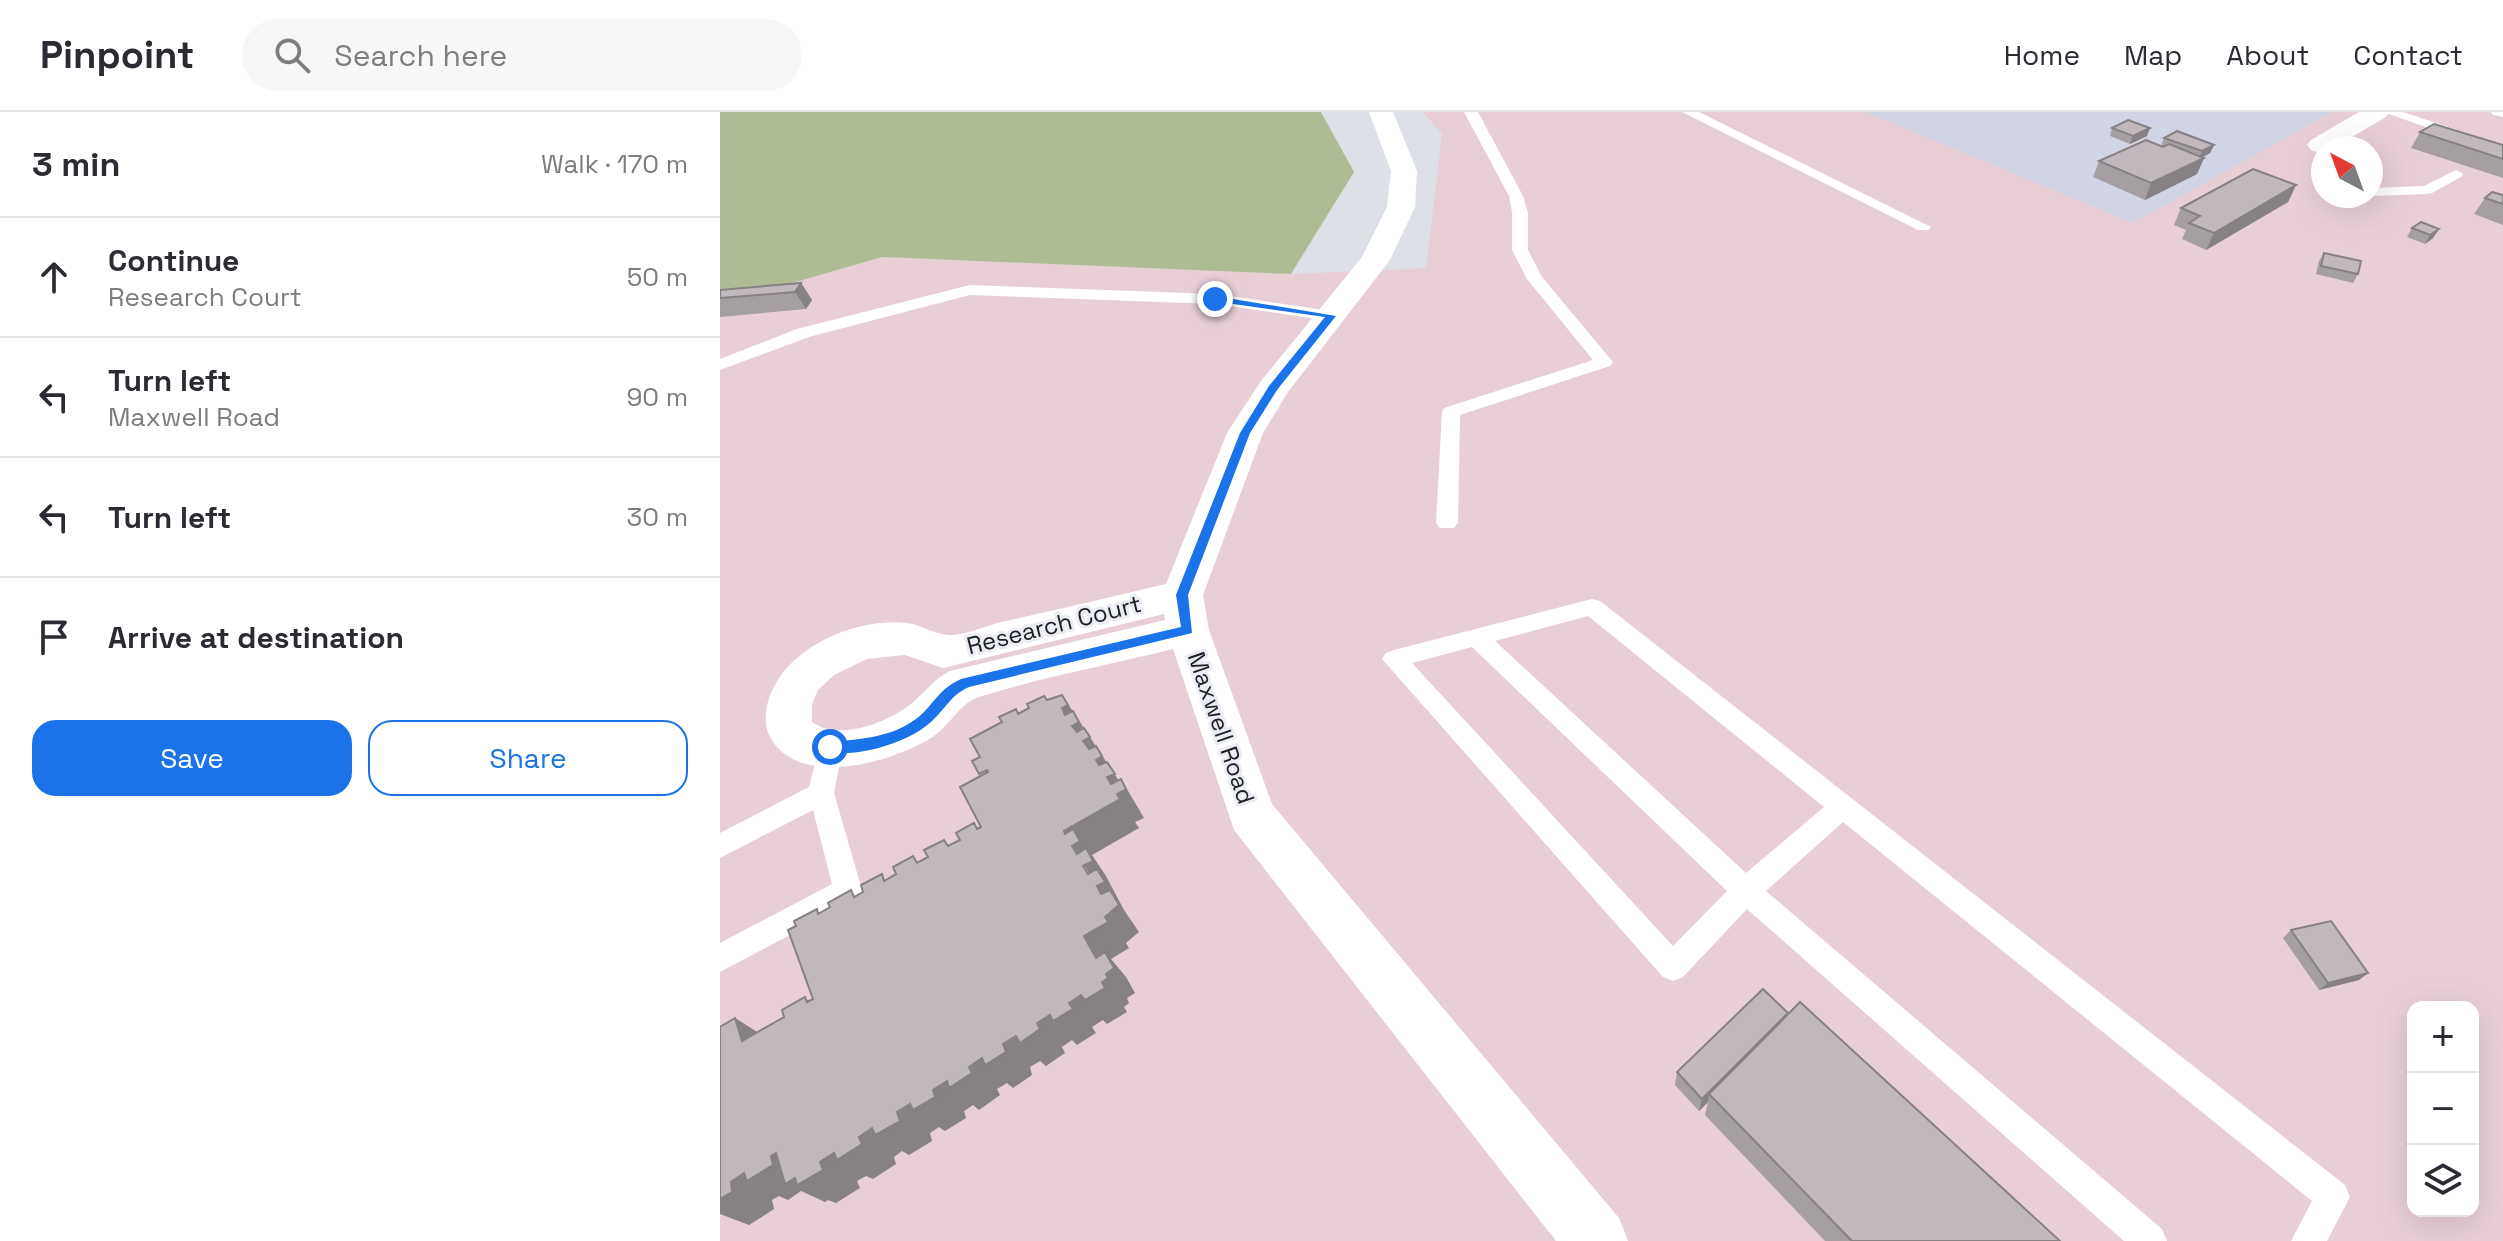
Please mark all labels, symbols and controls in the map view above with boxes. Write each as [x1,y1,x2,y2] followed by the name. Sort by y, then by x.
[242,19,802,91] search box
[40,31,194,79] text: Pinpoint
[270,33,314,77] icon: search
[334,36,507,75] text: Search here
[2004,37,2080,73] text: Home
[2124,37,2182,73] text: Map
[2226,37,2309,73] text: About
[2353,37,2463,73] text: Contact
[2311,136,2383,208] north arrow
[32,143,120,186] text: 3 min
[541,147,688,181] text: Walk · 170 m
[108,241,239,280] text: Continue
[32,255,76,299] icon: ahead
[627,260,688,294] text: 50 m
[108,280,302,314] text: Research Court
[1197,281,1233,317] route end
[108,361,231,400] text: Turn left
[32,375,76,419] icon: left
[626,380,688,414] text: 90 m
[108,400,280,434] text: Maxwell Road
[32,495,76,539] icon: left
[108,498,231,537] text: Turn left
[627,500,688,534] text: 30 m
[963,588,1144,661] street label: Research Court
[32,615,76,659] icon: arrive
[108,618,404,657] text: Arrive at destination
[1181,648,1262,808] street label: Maxwell Road
[32,720,352,796] button: Save
[368,720,688,796] button: Share
[812,729,848,765] route start
[2407,1001,2479,1217] map controls
[2407,1001,2479,1073] button: +
[2407,1073,2479,1145] button: −
[2407,1145,2479,1217] button: layers

